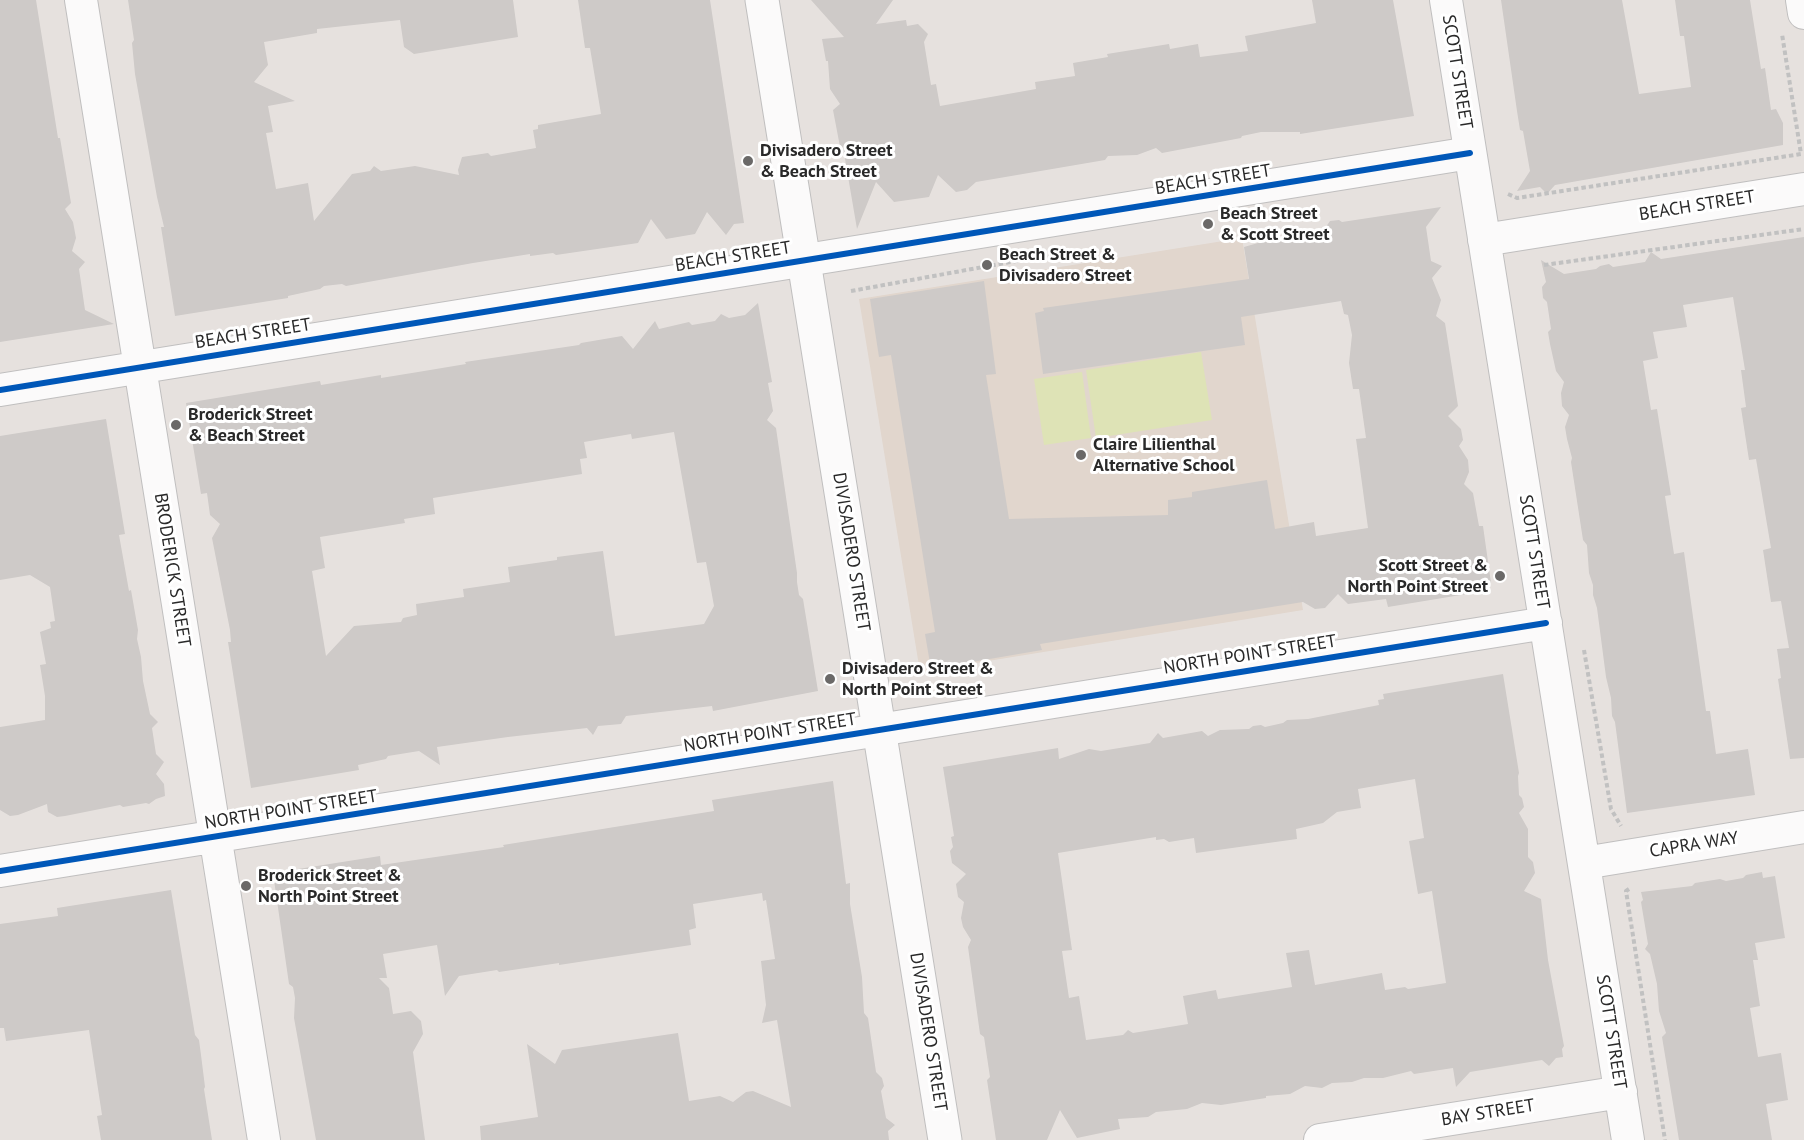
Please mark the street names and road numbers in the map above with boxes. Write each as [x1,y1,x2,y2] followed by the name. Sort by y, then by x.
[1437,13,1477,131] street label: SCOTT STREET
[1154,160,1272,200] street label: BEACH STREET
[1638,186,1756,226] street label: BEACH STREET
[674,237,792,277] street label: BEACH STREET
[194,314,312,354] street label: BEACH STREET
[828,471,874,633] street label: DIVISADERO STREET
[149,491,195,649] street label: BRODERICK STREET
[1514,493,1554,611] street label: SCOTT STREET
[1162,631,1338,679] street label: NORTH POINT STREET
[682,709,858,757] street label: NORTH POINT STREET
[203,786,379,834] street label: NORTH POINT STREET
[1648,827,1740,863] street label: CAPRA WAY
[905,951,951,1113] street label: DIVISADERO STREET
[1591,973,1631,1091] street label: SCOTT STREET
[1440,1095,1536,1131] street label: BAY STREET

